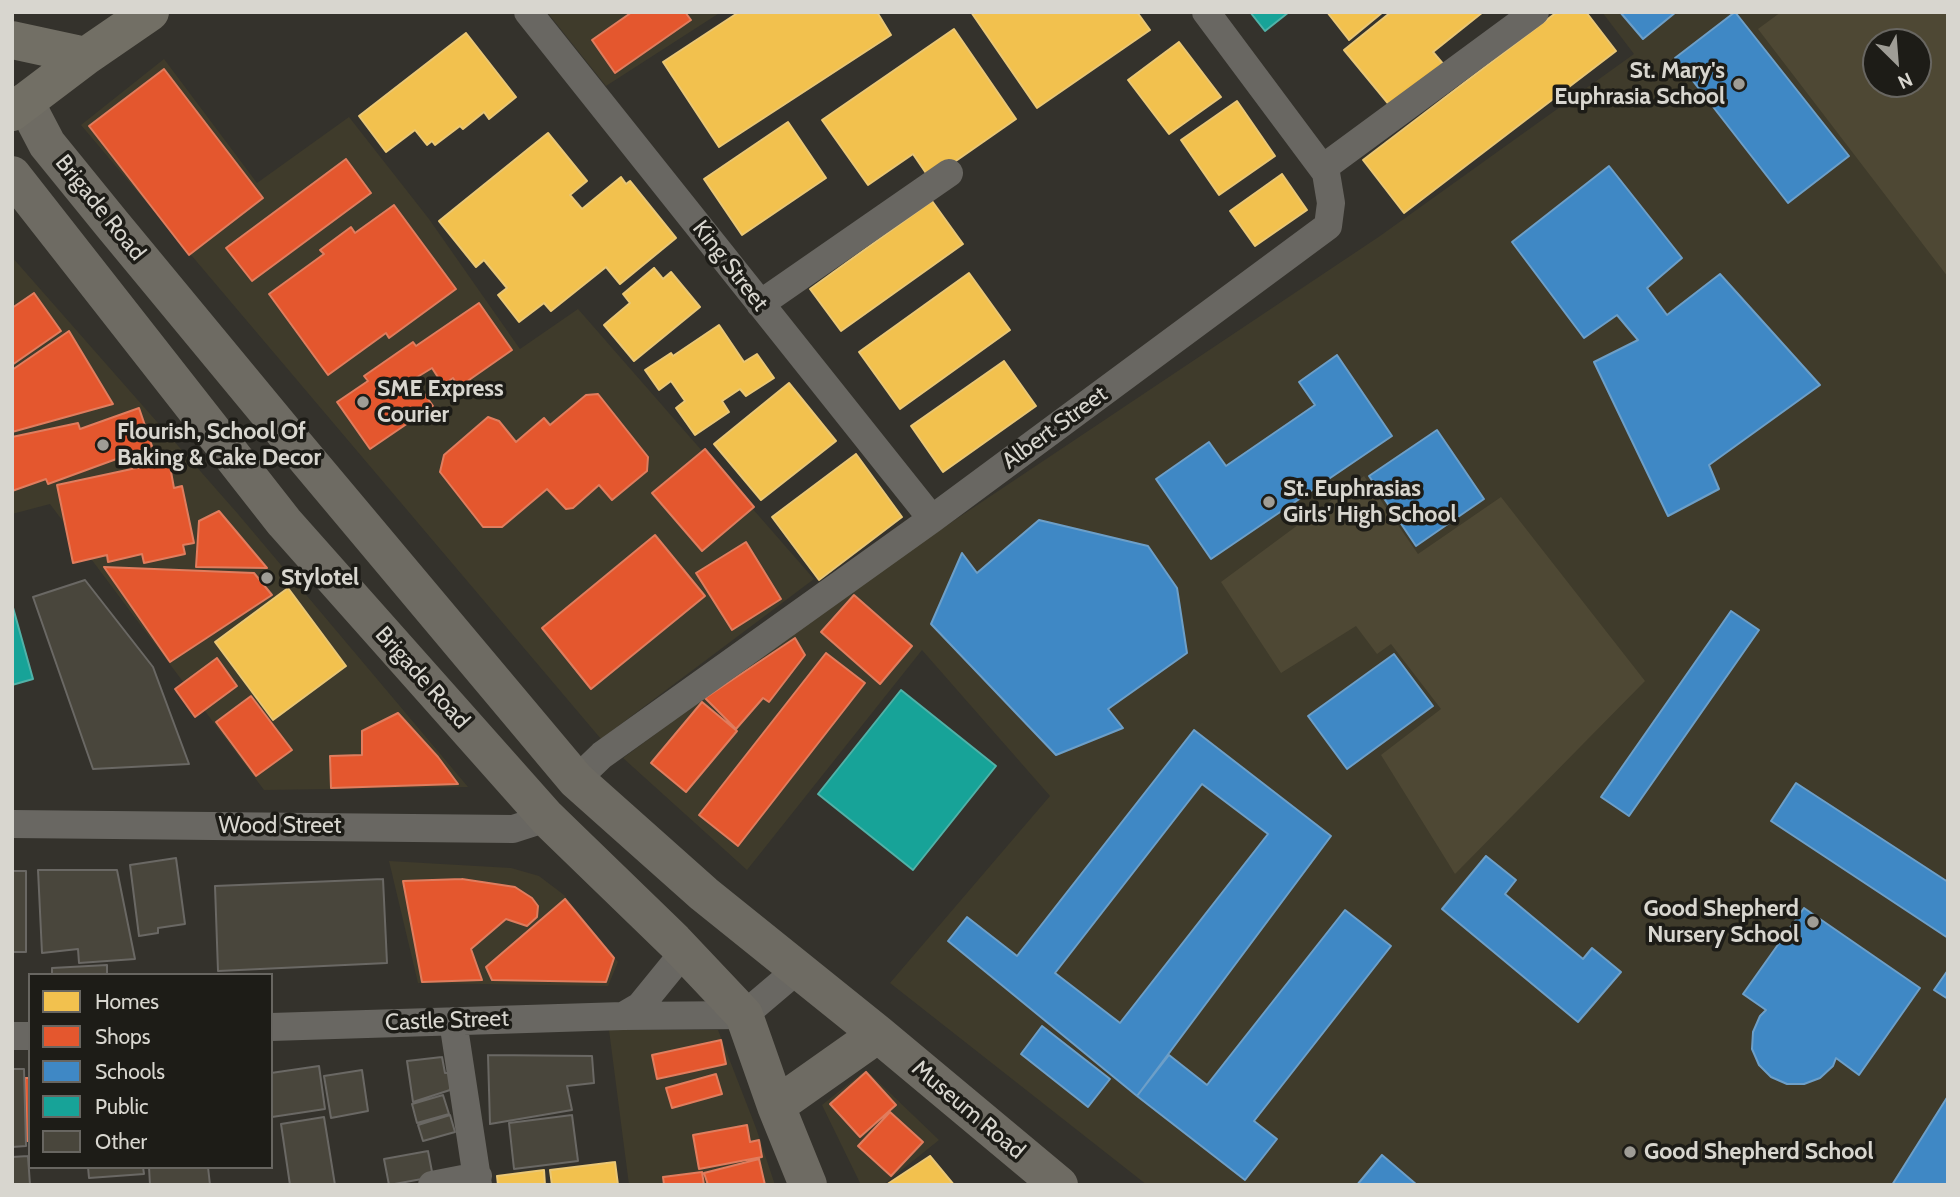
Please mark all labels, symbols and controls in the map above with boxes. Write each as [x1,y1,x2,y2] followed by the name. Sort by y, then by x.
[1862,28,1932,98] north arrow
[1554,57,1725,111] place label: St. Mary's Euphrasia School
[1894,67,1916,94] text: N
[1731,76,1747,92] marker: St. Mary's Euphrasia School
[49,150,151,266] street label: Brigade Road
[686,215,774,317] street label: King Street
[377,375,504,429] place label: SME Express Courier
[997,381,1113,475] street label: Albert Street
[355,394,371,410] marker: SME Express Courier
[117,418,321,472] place label: Flourish, School Of Baking & Cake Decor
[95,437,111,453] marker: Flourish, School Of Baking & Cake Decor
[1283,475,1457,529] place label: St. Euphrasias Girls' High School
[1261,494,1277,510] marker: St. Euphrasias Girls' High School
[281,564,359,592] place label: Stylotel
[259,570,275,586] marker: Stylotel
[369,621,475,735] street label: Brigade Road
[218,812,342,840] street label: Wood Street
[1643,895,1799,949] place label: Good Shepherd Nursery School
[1805,914,1821,930] marker: Good Shepherd Nursery School
[28,973,273,1169] legend
[95,989,159,1014] text: Homes
[385,1005,509,1037] street label: Castle Street
[95,1024,150,1049] text: Shops
[906,1055,1030,1165] street label: Museum Road
[95,1059,165,1084] text: Schools
[95,1094,149,1119] text: Public
[95,1129,147,1154] text: Other
[1644,1138,1874,1166] place label: Good Shepherd School
[1622,1144,1638,1160] marker: Good Shepherd School

